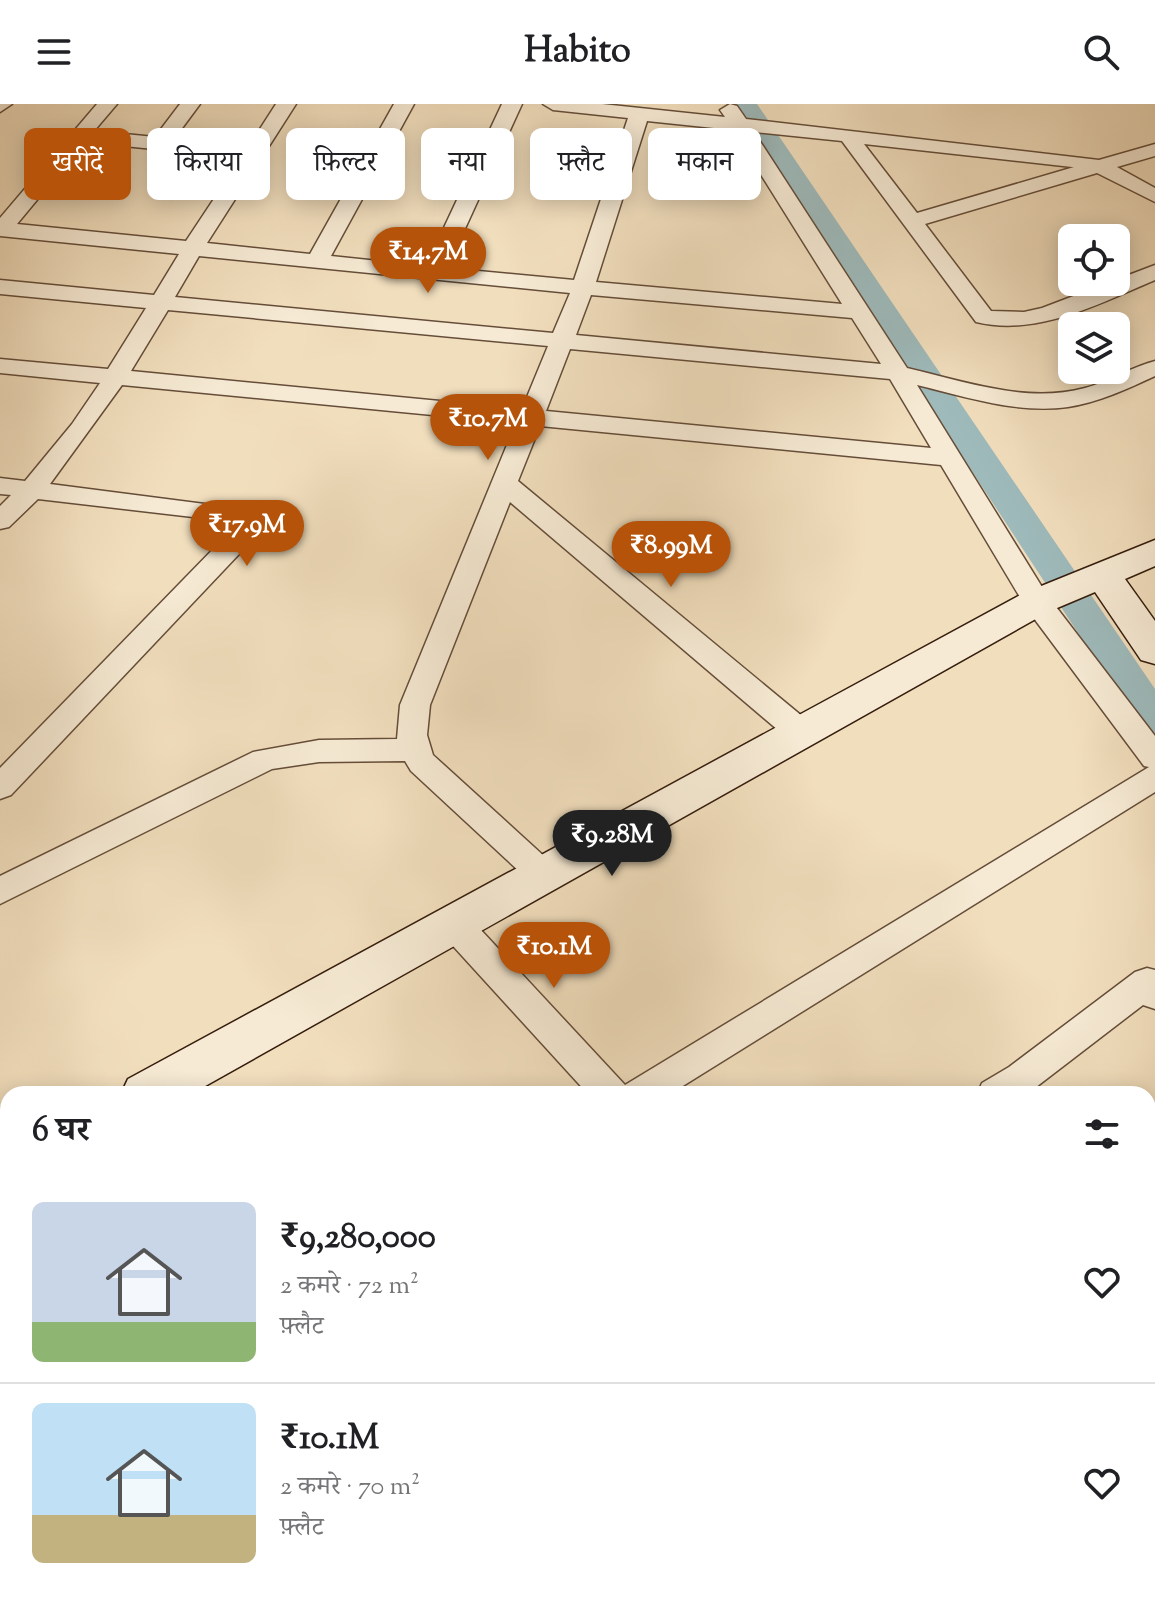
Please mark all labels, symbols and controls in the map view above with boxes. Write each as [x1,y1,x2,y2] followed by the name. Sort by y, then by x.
[524,26,631,78] text: Habito
[32,30,76,74] icon: menu
[1079,30,1123,74] icon: search
[24,128,131,200] chip: खरीदें
[147,128,270,200] chip: किराया
[286,128,405,200] chip: फ़िल्टर
[421,128,514,200] chip: नया
[530,128,632,200] chip: फ़्लैट
[648,128,761,200] chip: मकान
[1058,224,1130,384] map controls
[1058,224,1130,296] button: locate
[363,227,493,295] pin: ₹14.7M
[388,234,468,271] text: ₹14.7M
[1058,312,1130,384] button: layers
[423,394,553,462] pin: ₹10.7M
[448,401,528,438] text: ₹10.7M
[182,500,312,568] pin: ₹17.9M
[208,507,286,544] text: ₹17.9M
[606,521,736,589] pin: ₹8.99M
[630,528,712,565] text: ₹8.99M
[547,810,677,878] pin: ₹9.28M
[571,817,653,854] text: ₹9.28M
[489,922,619,990] pin: ₹10.1M
[516,929,592,966] text: ₹10.1M
[32,1107,90,1156] text: 6 घर
[1080,1112,1124,1156] icon: filters
[280,1214,436,1263] text: ₹9,280,000
[96,1234,192,1330] icon: home
[1080,1260,1124,1304] icon: heart
[280,1268,419,1305] text: 2 कमरे · 72 m²
[280,1309,323,1346] text: फ़्लैट
[280,1415,379,1464] text: ₹10.1M
[96,1435,192,1531] icon: home
[1080,1461,1124,1505] icon: heart
[280,1469,420,1506] text: 2 कमरे · 70 m²
[280,1510,323,1547] text: फ़्लैट

